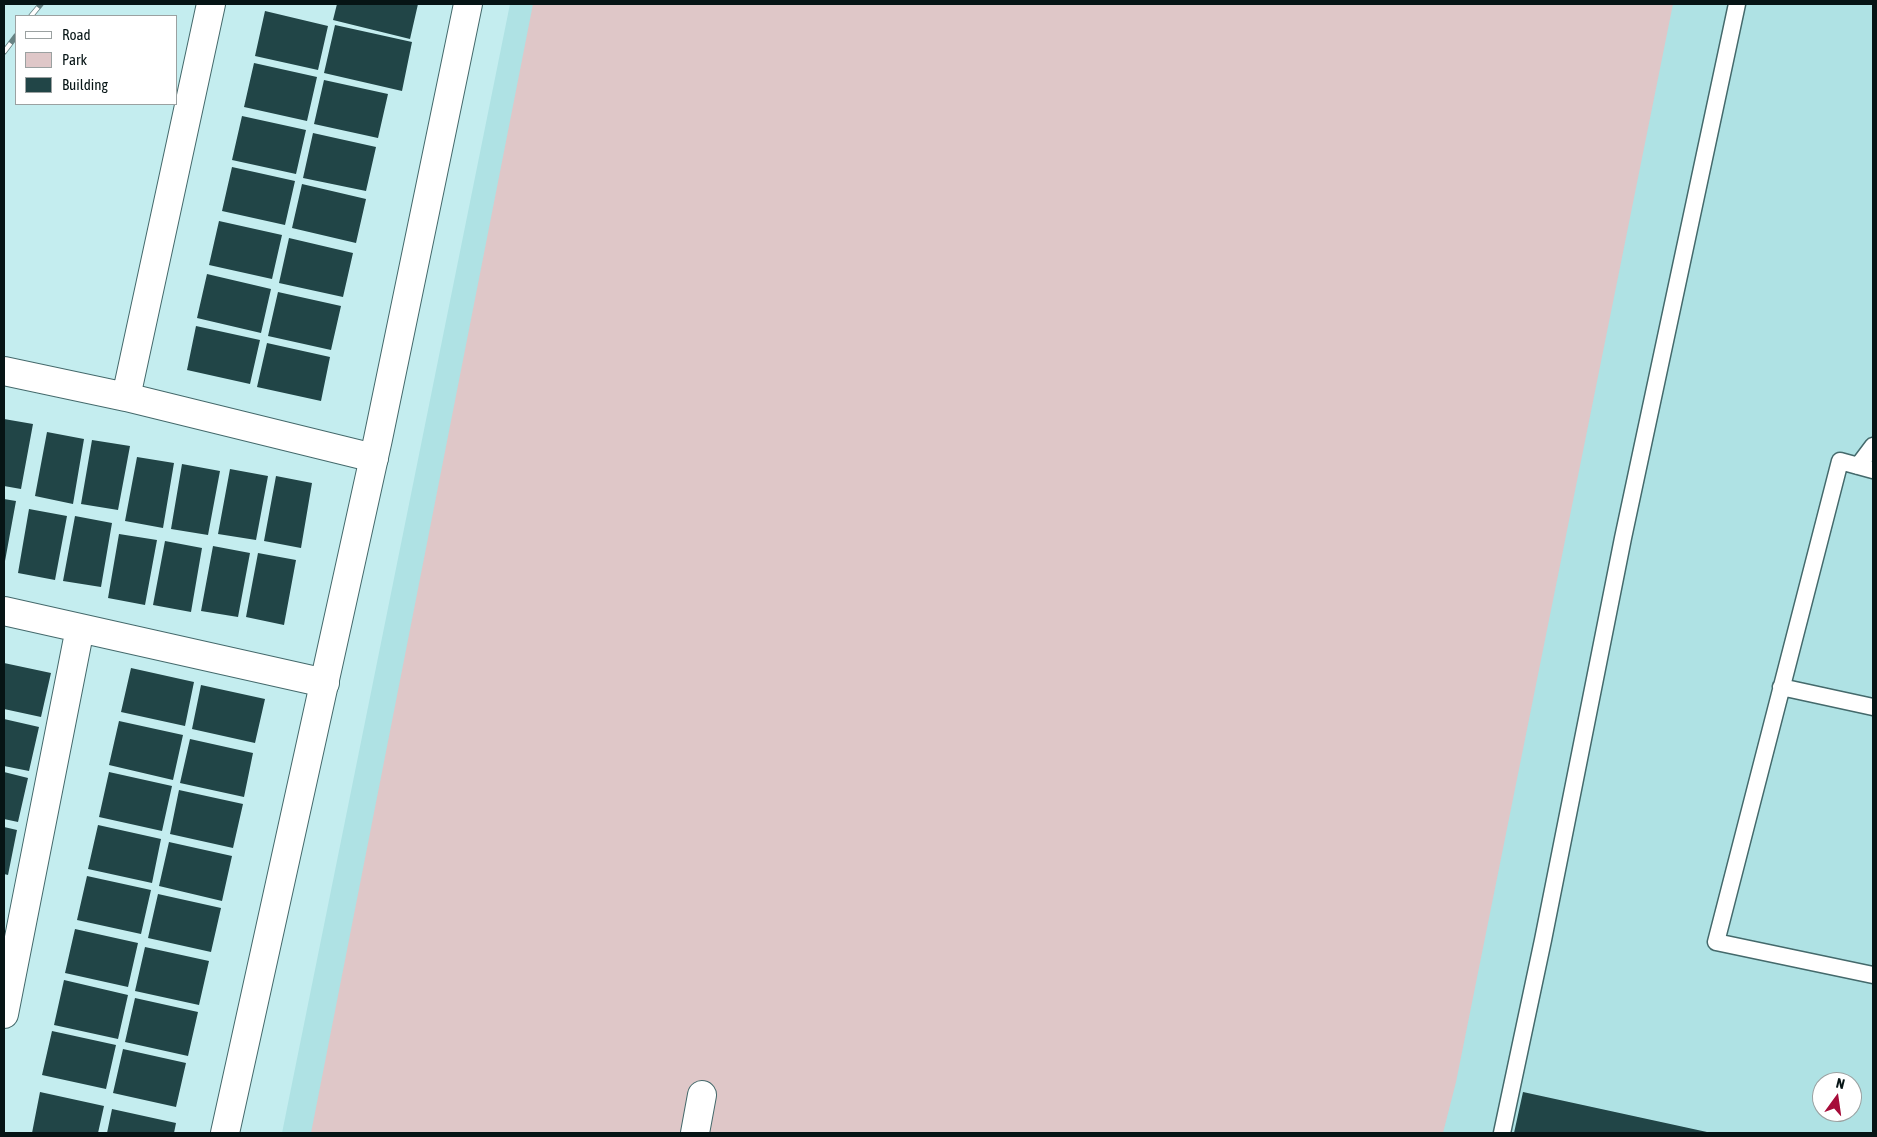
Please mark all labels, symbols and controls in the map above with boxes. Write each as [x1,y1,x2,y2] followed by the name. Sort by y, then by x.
[15,15,178,105] legend
[62,26,91,43] text: Road
[62,51,87,68] text: Park
[62,76,108,93] text: Building
[1812,1072,1862,1122] north arrow
[1834,1075,1846,1092] text: N

